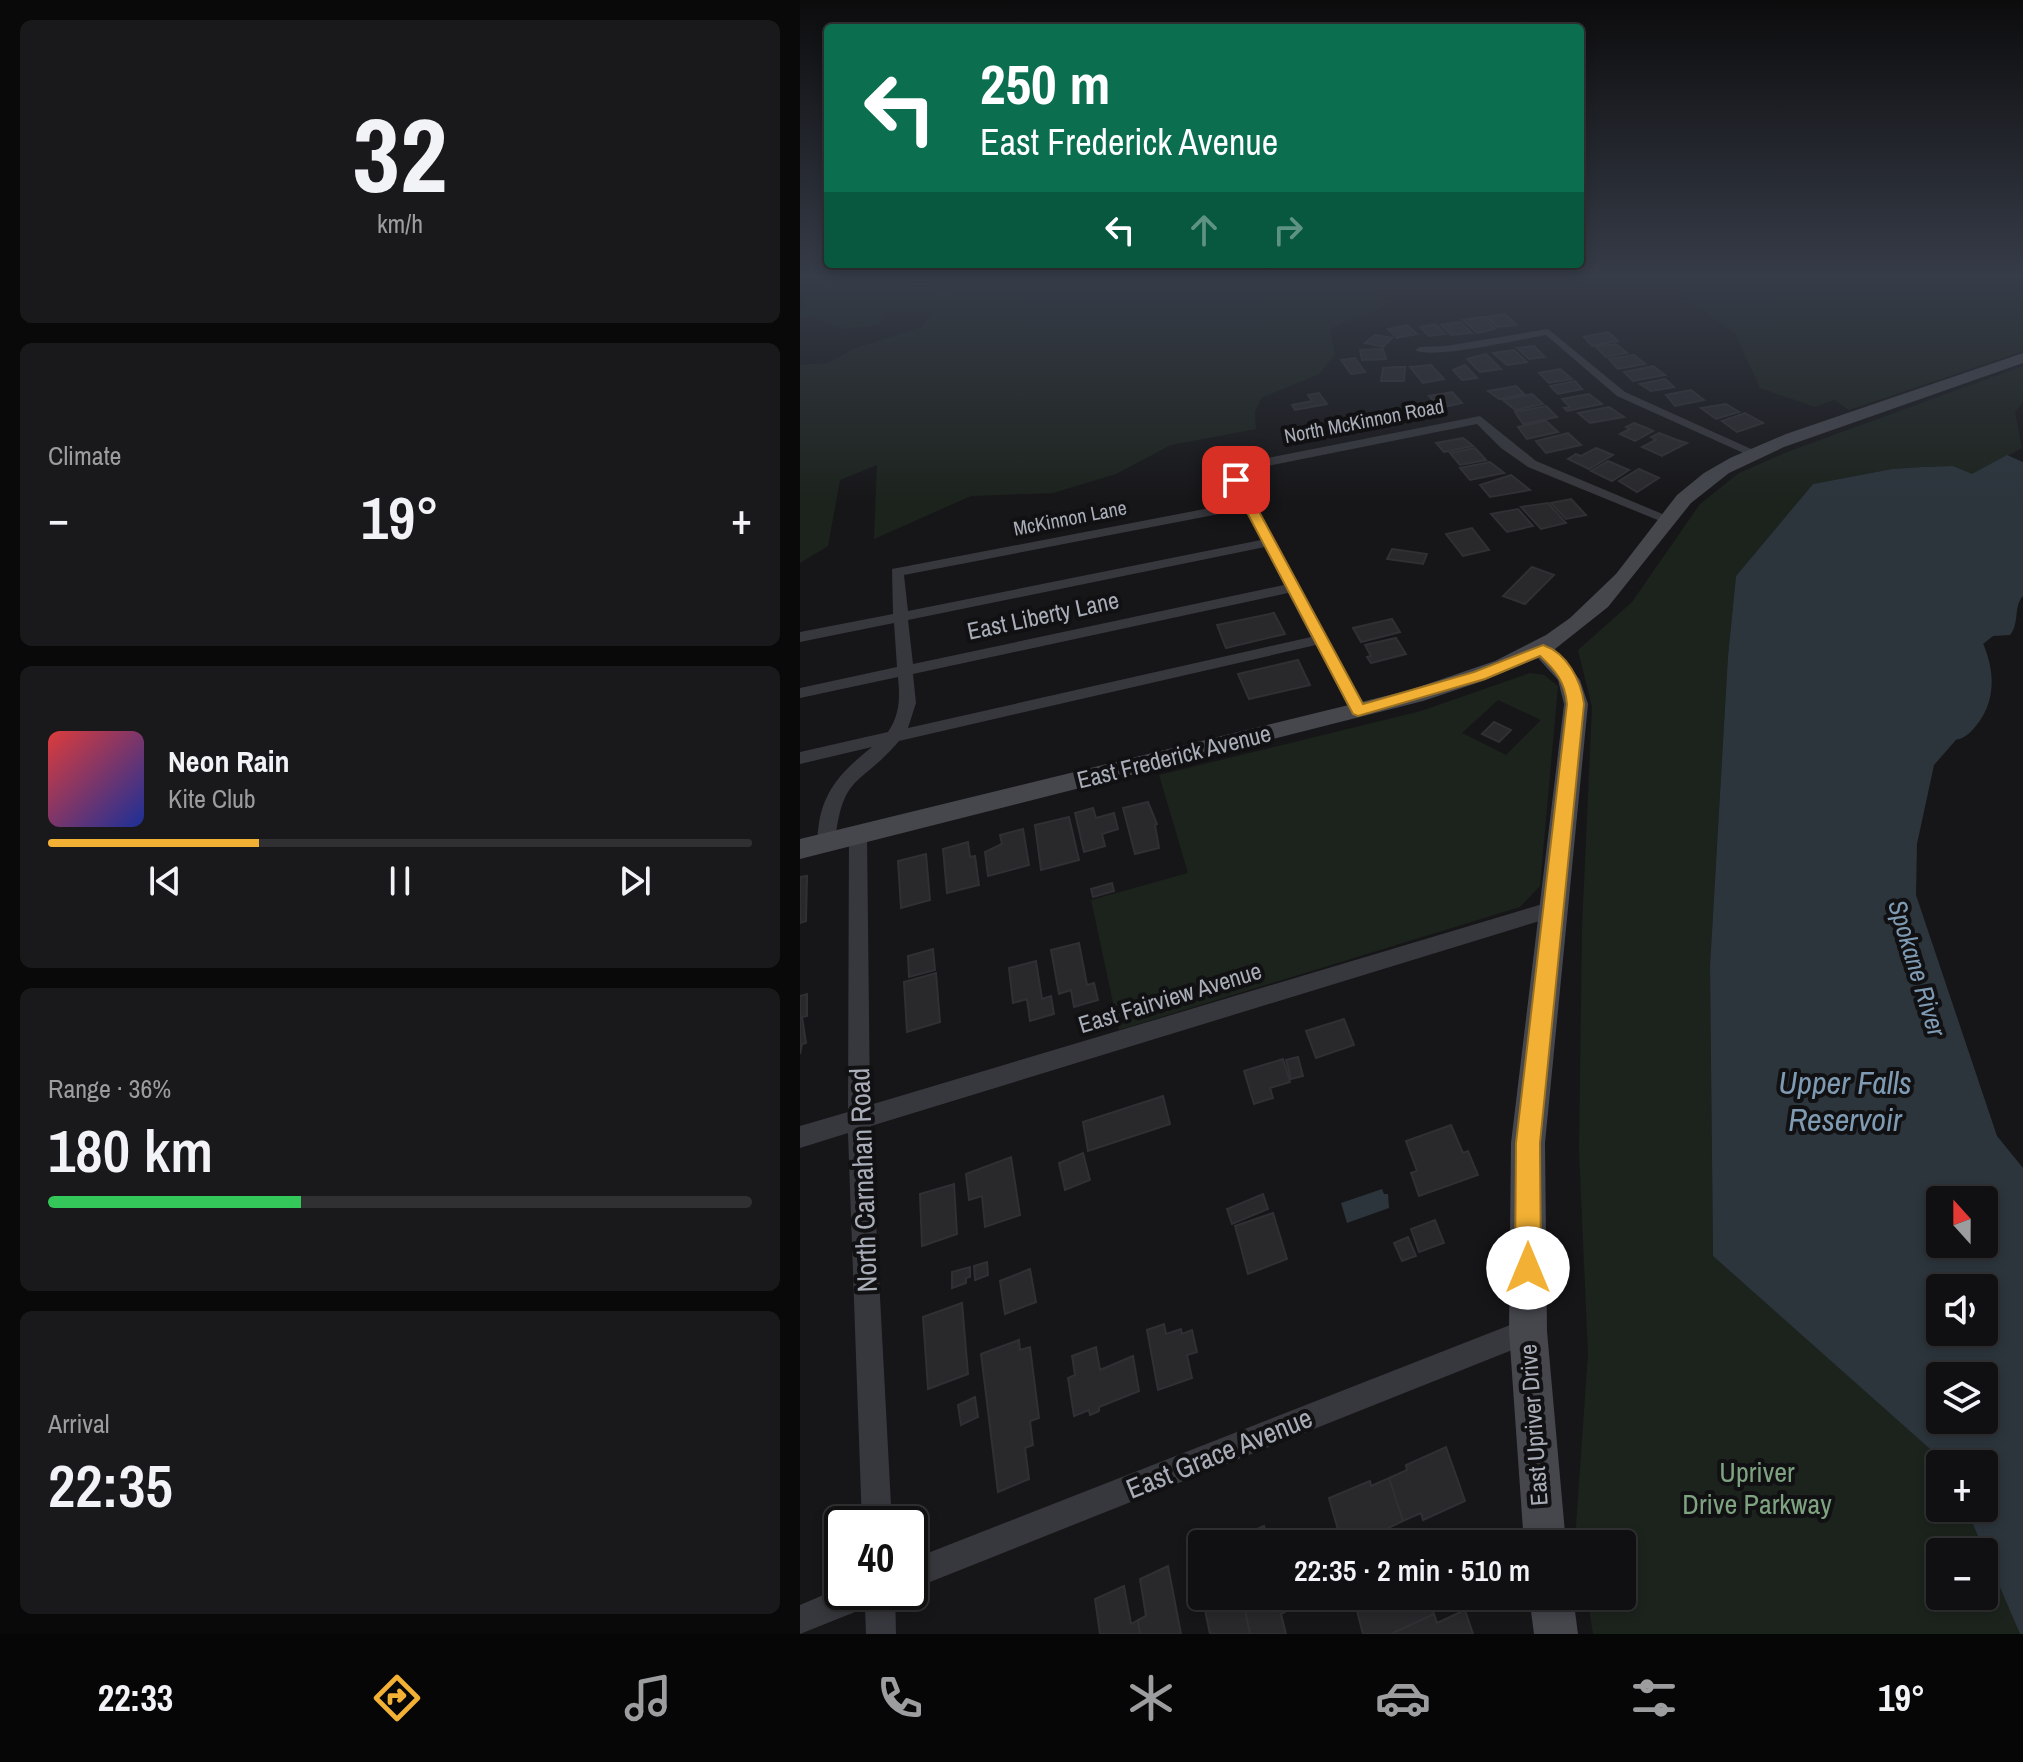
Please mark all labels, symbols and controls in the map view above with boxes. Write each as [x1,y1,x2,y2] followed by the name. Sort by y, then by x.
[980,46,1110,121] text: 250 m
[848,56,952,160] icon: left
[353,84,447,224] text: 32
[980,118,1278,166] text: East Frederick Avenue
[377,206,423,241] text: km/h
[1098,208,1142,252] icon: left
[1182,208,1226,252] icon: ahead
[1266,208,1310,252] icon: right
[1282,392,1446,449] street label: North McKinnon Road
[48,438,121,473] text: Climate
[1202,446,1270,514] pin
[1214,458,1258,502] icon: arrive
[361,477,439,558] text: 19°
[48,488,69,548] text: −
[731,488,752,548] text: +
[1011,493,1129,542] street label: McKinnon Lane
[964,583,1122,647] street label: East Liberty Lane
[1073,716,1274,796] street label: East Frederick Avenue
[168,741,290,781] text: Neon Rain
[168,781,256,816] text: Kite Club
[143,859,187,903] icon: previous
[378,859,422,903] icon: pause
[613,859,657,903] icon: next
[1880,895,1955,1041] water label: Spokane River
[1074,954,1265,1040] street label: East Fairview Avenue
[1778,1061,1912,1141] water label: Upper Falls Reservoir
[840,1067,886,1293] street label: North Carnahan Road
[48,1071,171,1106] text: Range · 36%
[48,1110,213,1191] text: 180 km
[1926,1186,1998,1258] north arrow
[1926,1186,1998,1610] map controls
[1486,1226,1570,1310] position arrow
[1926,1274,1998,1346] button: sound
[1511,1343,1555,1507] street label: East Upriver Drive
[1926,1362,1998,1434] button: layers
[1120,1398,1318,1508] street label: East Grace Avenue
[48,1406,110,1441] text: Arrival
[48,1445,173,1526] text: 22:35
[1926,1450,1998,1522] button: +
[1682,1453,1832,1523] park label: Upriver Drive Parkway
[824,1506,928,1610] speed limit sign: 40
[1926,1538,1998,1610] button: −
[1294,1550,1530,1590] text: 22:35 · 2 min · 510 m
[369,1670,425,1726] icon: directions
[620,1670,676,1726] icon: music
[872,1670,928,1726] icon: phone
[1123,1670,1179,1726] icon: climate
[1375,1670,1431,1726] icon: car
[1626,1670,1682,1726] icon: filters
[98,1674,173,1722] text: 22:33
[1878,1674,1925,1722] text: 19°

